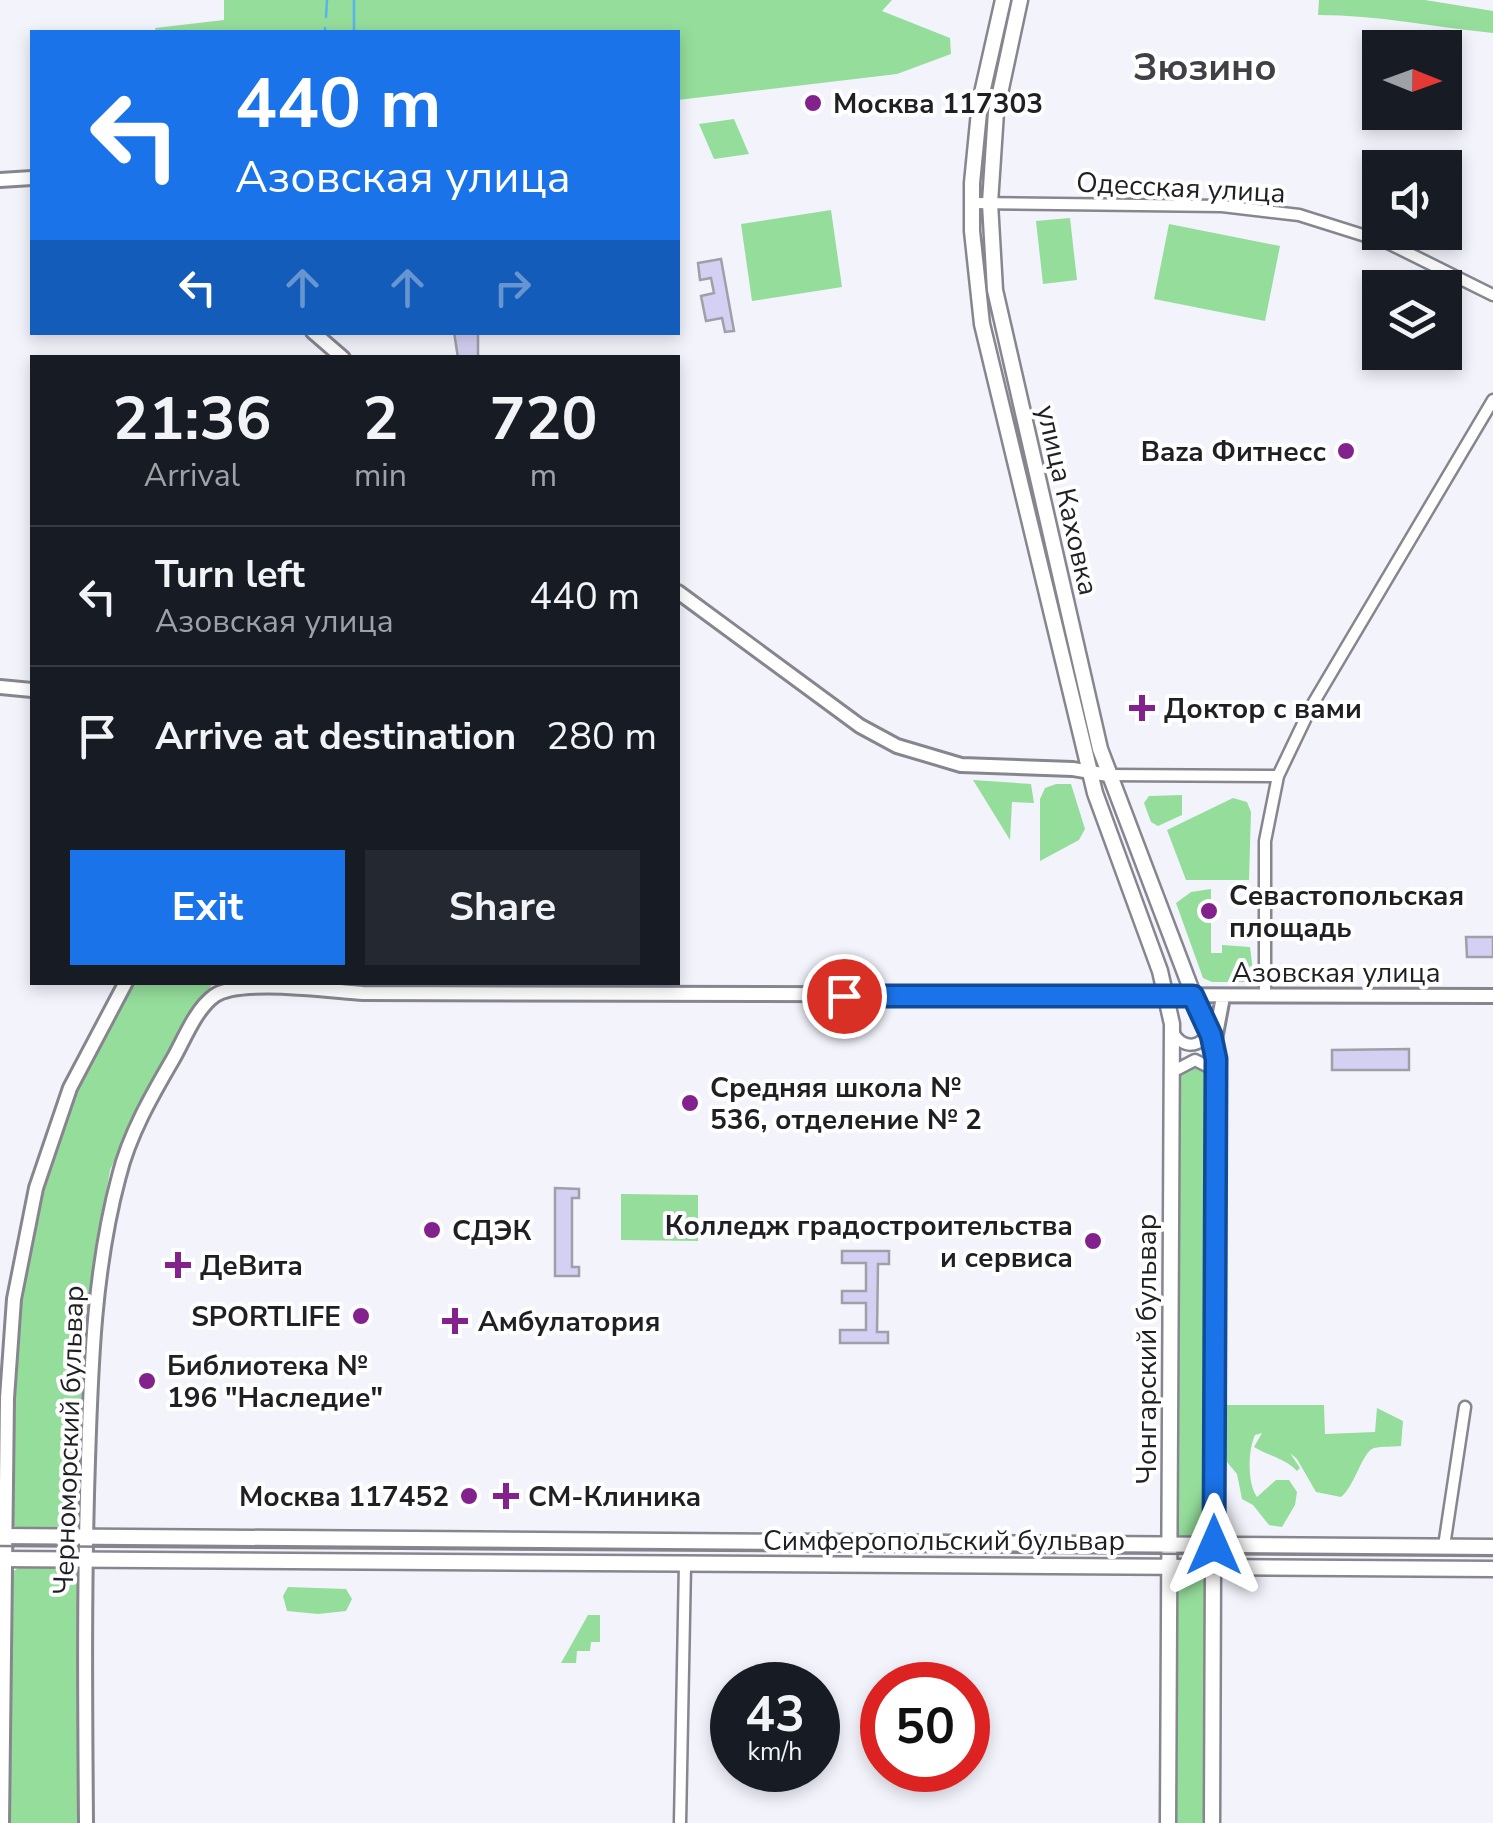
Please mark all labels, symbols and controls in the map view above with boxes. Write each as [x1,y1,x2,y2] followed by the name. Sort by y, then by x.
[1362,30,1462,130] north arrow
[1362,30,1462,370] map controls
[1133,42,1277,93] district label: Зюзино
[235,56,441,152] text: 440 m
[70,70,200,200] icon: left
[833,85,1043,123] place label: Москва 117303
[802,92,824,114] marker: Москва 117303
[235,147,571,208] text: Азовская улица
[1362,150,1462,250] button: sound
[1075,164,1287,212] street label: Одесская улица
[170,260,225,315] icon: left
[275,260,330,315] icon: ahead
[380,260,435,315] icon: ahead
[485,260,540,315] icon: right
[1362,270,1462,370] button: layers
[113,378,271,460] text: 21:36
[362,378,398,460] text: 2
[489,378,597,460] text: 720
[1027,401,1107,599] street label: улица Каховка
[1141,433,1326,471] place label: Baza Фитнесс
[1335,440,1357,462] marker: Baza Фитнесс
[144,454,240,497] text: Arrival
[354,454,407,497] text: min
[530,454,557,497] text: m
[155,549,305,600] text: Turn left
[70,569,125,624] icon: left
[529,571,640,622] text: 440 m
[155,600,394,643] text: Азовская улица
[1164,690,1362,728] place label: Доктор с вами
[1129,695,1155,721] marker: Доктор с вами
[70,709,125,764] icon: arrive
[155,711,516,762] text: Arrive at destination
[546,711,657,762] text: 280 m
[70,850,345,965] button: Exit
[365,850,640,965] button: Share
[1229,877,1464,947] place label: Севастопольская площадь
[1198,900,1220,922] marker: Севастопольская площадь
[802,954,887,1039] pin
[1232,954,1440,992] street label: Азовская улица
[817,969,872,1024] icon: arrive
[710,1069,982,1139] place label: Средняя школа № 536, отделение № 2
[679,1092,701,1114] marker: Средняя школа № 536, отделение № 2
[665,1207,1073,1277] place label: Колледж градостроительства и сервиса
[452,1212,531,1250] place label: СДЭК
[1128,1214,1166,1484] street label: Чонгарский бульвар
[421,1219,443,1241] marker: СДЭК
[1082,1230,1104,1252] marker: Колледж градостроительства и сервиса
[200,1247,303,1285] place label: ДеВита
[165,1252,191,1278] marker: ДеВита
[45,1285,93,1595] street label: Черноморский бульвар
[191,1298,341,1336] place label: SPORTLIFE
[478,1303,660,1341] place label: Амбулатория
[350,1305,372,1327] marker: SPORTLIFE
[442,1308,468,1334] marker: Амбулатория
[167,1347,383,1417] place label: Библиотека № 196 "Наследие"
[136,1370,158,1392] marker: Библиотека № 196 "Наследие"
[239,1478,449,1516] place label: Москва 117452
[528,1478,701,1516] place label: СМ-Клиника
[493,1483,519,1509] marker: СМ-Клиника
[458,1485,480,1507] marker: Москва 117452
[1162,1493,1266,1597] position arrow
[763,1522,1125,1560] street label: Симферопольский бульвар
[860,1662,990,1792] speed limit sign: 50
[745,1680,805,1749] text: 43
[747,1735,803,1769] text: km/h

